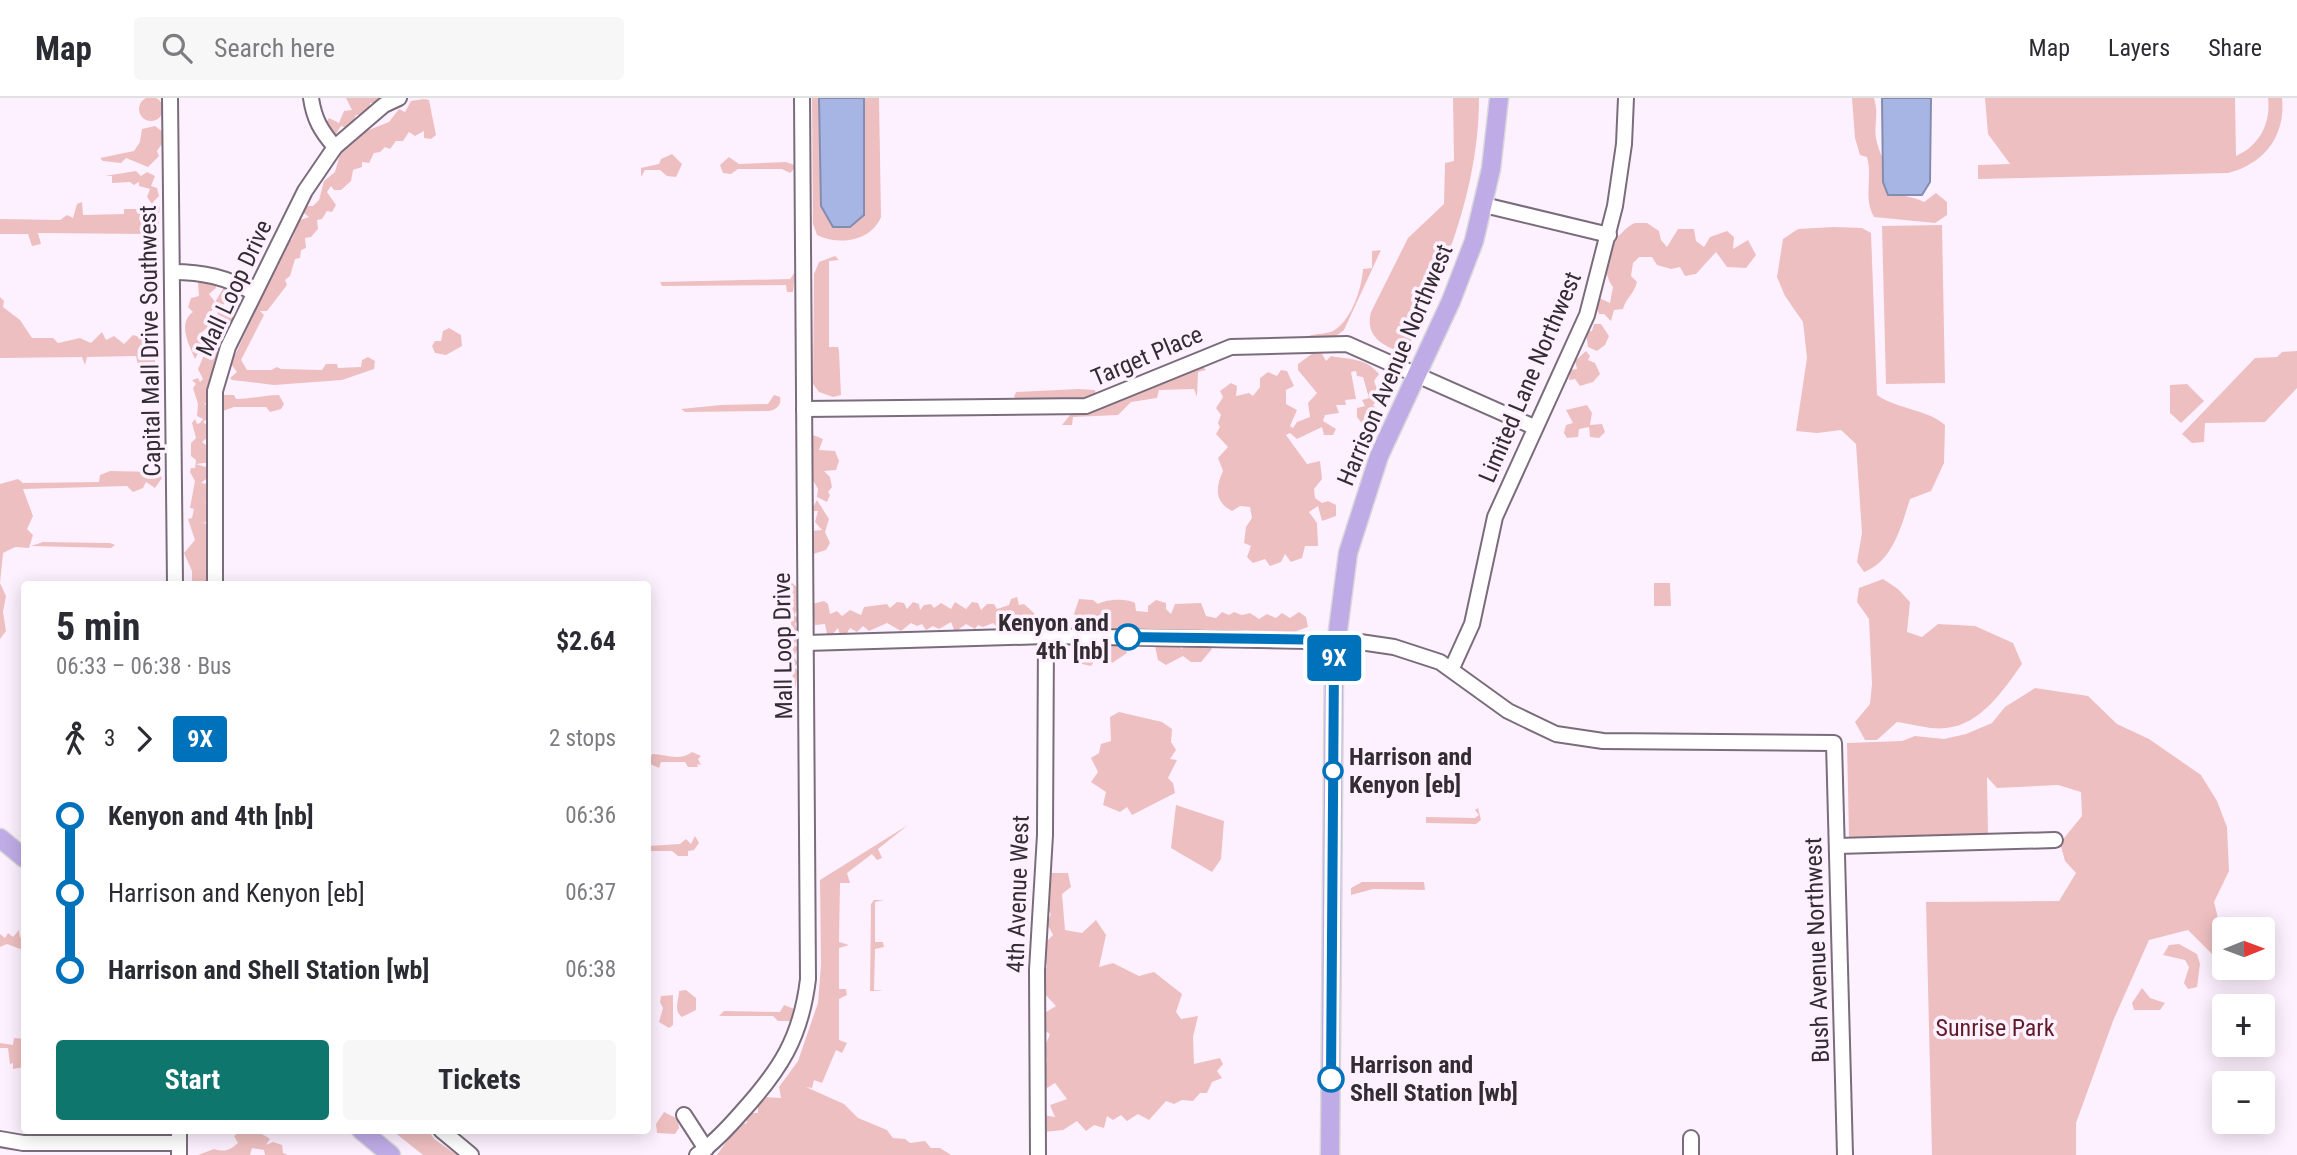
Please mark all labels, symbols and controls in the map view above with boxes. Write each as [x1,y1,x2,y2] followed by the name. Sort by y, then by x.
[134,17,624,80] search box
[35,29,92,68] text: Map
[158,29,196,67] icon: search
[214,33,335,63] text: Search here
[2029,34,2070,62] text: Map
[2108,34,2170,62] text: Layers
[2208,34,2262,62] text: Share
[134,205,166,477] street label: Capital Mall Drive Southwest
[190,216,278,360] street label: Mall Loop Drive
[1331,240,1459,490] street label: Harrison Avenue Northwest
[1473,268,1587,486] street label: Limited Lane Northwest
[1087,320,1207,392] street label: Target Place
[768,572,798,720] street label: Mall Loop Drive
[56,605,140,649] text: 5 min
[998,609,1109,665] place label: Kenyon and 4th [nb]
[1115,624,1141,650] marker: Kenyon and 4th [nb]
[556,626,616,656] text: $2.64
[1302,635,1366,681] line badge: 9X
[1321,644,1347,672] text: 9X
[56,653,232,680] text: 06:33 – 06:38 · Bus
[56,720,94,758] icon: walk
[125,720,163,758] icon: forward
[104,725,115,752] text: 3
[187,725,213,753] text: 9X
[549,725,616,752] text: 2 stops
[1349,743,1472,799] place label: Harrison and Kenyon [eb]
[1323,761,1343,781] marker: Harrison and Kenyon [eb]
[108,801,314,831] text: Kenyon and 4th [nb]
[565,802,616,829] text: 06:36
[1001,815,1035,973] street label: 4th Avenue West
[1799,837,1835,1063] street label: Bush Avenue Northwest
[108,878,365,908] text: Harrison and Kenyon [eb]
[565,879,616,906] text: 06:37
[2212,917,2275,980] north arrow
[2212,917,2275,1134] map controls
[108,955,429,985] text: Harrison and Shell Station [wb]
[565,956,616,983] text: 06:38
[2212,994,2275,1057] button: +
[1936,1014,2055,1042] park label: Sunrise Park
[56,1040,329,1120] button: Start
[343,1040,616,1120] button: Tickets
[1350,1051,1518,1107] place label: Harrison and Shell Station [wb]
[1318,1066,1344,1092] marker: Harrison and Shell Station [wb]
[2212,1071,2275,1134] button: −

